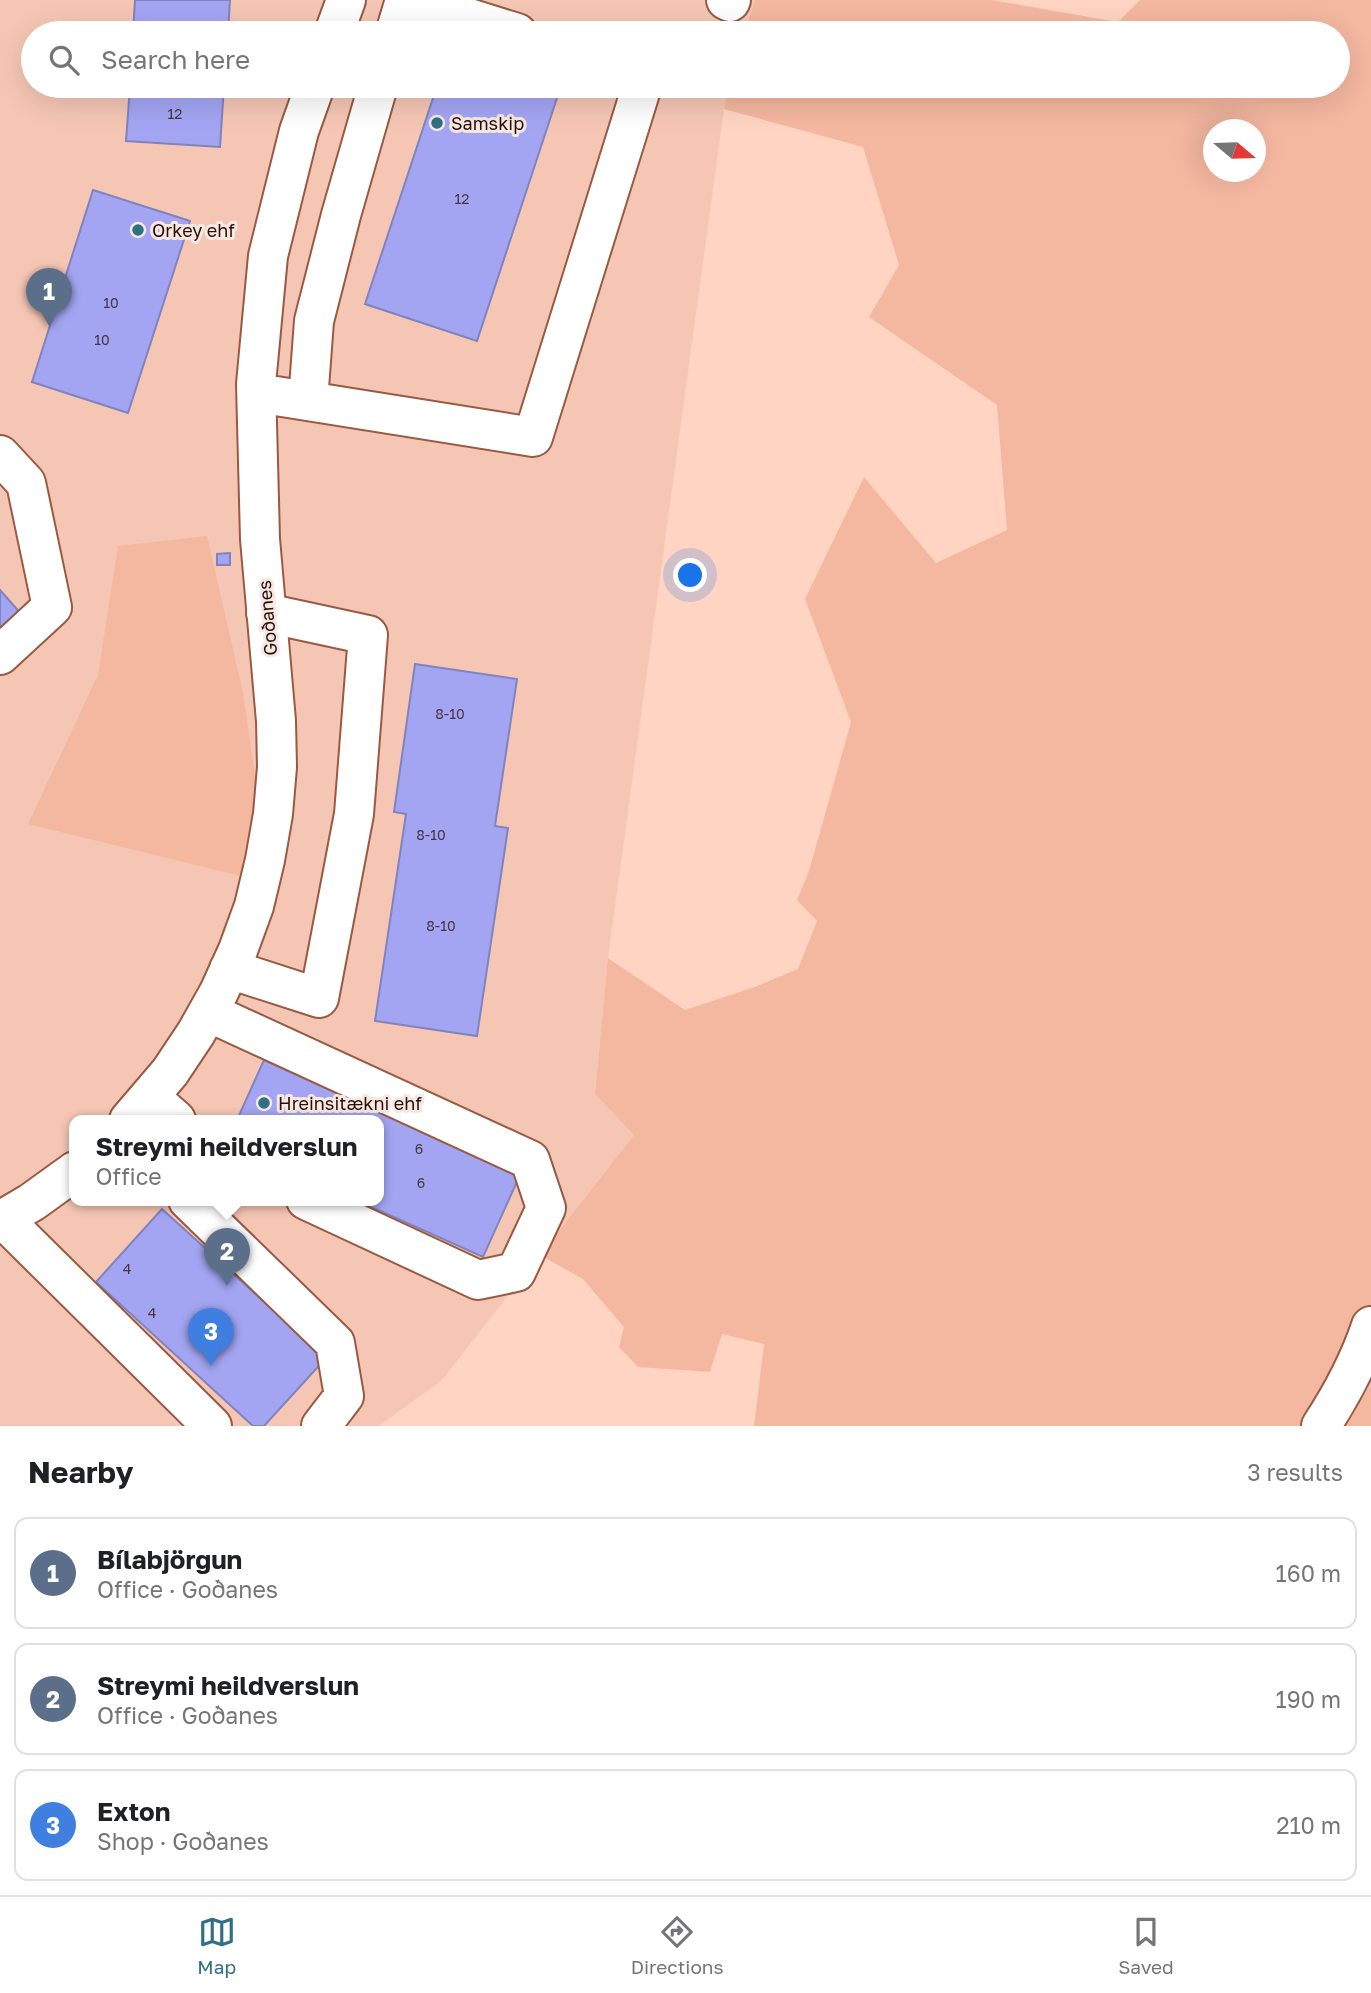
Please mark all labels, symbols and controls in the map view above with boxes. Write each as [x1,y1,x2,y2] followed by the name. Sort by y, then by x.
[21,21,1350,98] search box
[45,41,83,79] icon: search
[101,44,250,75] text: Search here
[168,105,182,122] house number: 12
[451,112,524,134] place label: Samskip
[429,115,445,131] marker: Samskip
[1203,119,1266,182] north arrow
[455,190,469,207] house number: 12
[152,219,235,241] place label: Orkey ehf
[130,222,146,238] marker: Orkey ehf
[26,268,72,326] pin: 1
[103,294,119,311] house number: 10
[94,331,110,348] house number: 10
[673,558,707,592] your location
[253,579,281,657] street label: Goðanes
[435,705,465,722] house number: 8-10
[416,826,446,843] house number: 8-10
[426,917,456,934] house number: 8-10
[278,1092,422,1114] place label: Hreinsitækni ehf
[256,1095,272,1111] marker: Hreinsitækni ehf
[69,1115,384,1206] popup
[96,1131,357,1162] text: Streymi heildverslun
[415,1140,423,1157] house number: 6
[96,1162,162,1190] text: Office
[417,1174,425,1191] house number: 6
[204,1228,250,1286] pin: 2
[123,1260,131,1277] house number: 4
[148,1304,156,1321] house number: 4
[188,1308,234,1366] pin: 3
[28,1454,133,1490] text: Nearby
[1247,1458,1343,1486] text: 3 results
[97,1544,242,1575] text: Bílabjörgun
[47,1559,59,1587] text: 1
[1276,1559,1341,1587] text: 160 m
[97,1575,278,1603] text: Office · Goðanes
[97,1670,359,1701] text: Streymi heildverslun
[46,1685,60,1713] text: 2
[1276,1685,1341,1713] text: 190 m
[97,1701,278,1729] text: Office · Goðanes
[97,1796,170,1827] text: Exton
[46,1811,60,1839] text: 3
[1276,1811,1341,1839] text: 210 m
[97,1827,269,1855] text: Shop · Goðanes
[197,1913,236,1978] tab: Map
[631,1913,724,1978] tab: Directions
[1118,1913,1174,1978] tab: Saved

